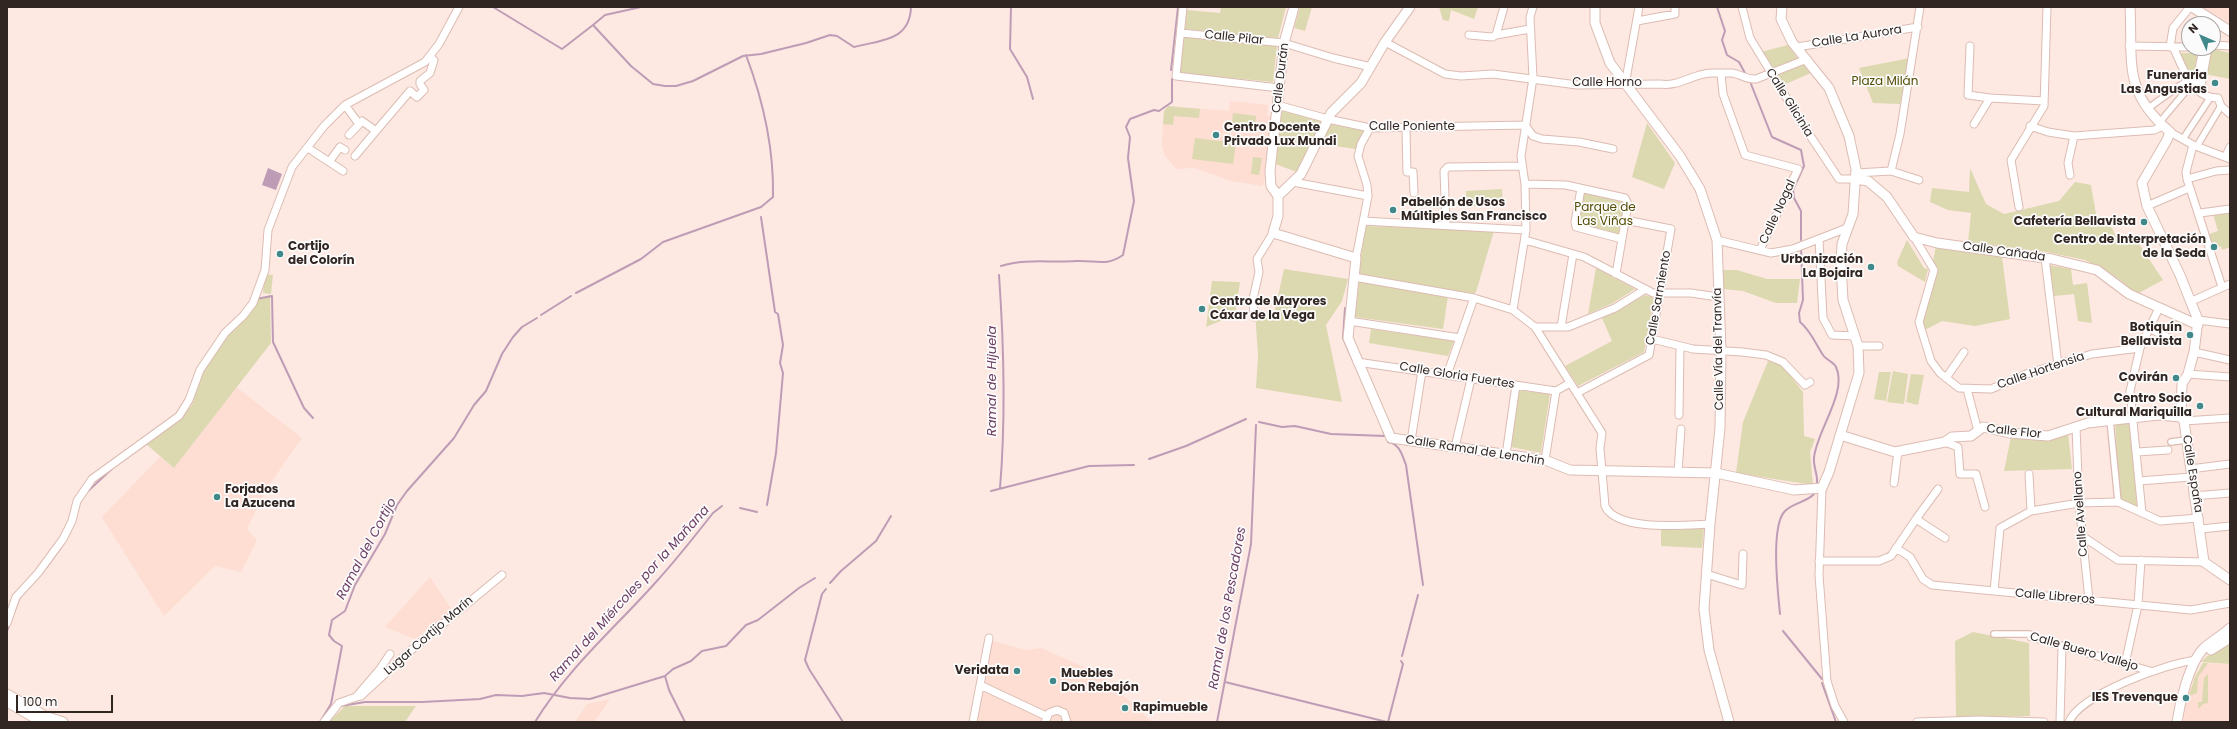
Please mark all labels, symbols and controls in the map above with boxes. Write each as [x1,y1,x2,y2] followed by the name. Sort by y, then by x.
[2181,16,2221,56] north arrow
[2185,20,2202,37] text: N
[1811,23,1903,51] street label: Calle La Aurora
[1204,28,1264,48] street label: Calle Pilar
[1270,42,1292,114] street label: Calle Durán
[1762,66,1816,140] street label: Calle Glicinia
[2121,69,2207,97] place label: Funeraria Las Angustias
[1852,75,1918,89] park label: Plaza Milán
[1572,76,1642,90] street label: Calle Horno
[2210,78,2220,88] marker: Funeraria Las Angustias
[1369,120,1455,134] street label: Calle Poniente
[1224,121,1336,149] place label: Centro Docente Privado Lux Mundi
[1211,130,1221,140] marker: Centro Docente Privado Lux Mundi
[1757,178,1799,246] street label: Calle Nogal
[1401,196,1547,224] place label: Pabellón de Usos Múltiples San Francisco
[1574,201,1636,229] park label: Parque de Las Viñas
[1388,205,1398,215] marker: Pabellón de Usos Múltiples San Francisco
[2014,215,2136,229] place label: Cafetería Bellavista
[2139,217,2149,227] marker: Cafetería Bellavista
[2054,233,2206,261] place label: Centro de Interpretación de la Seda
[1962,239,2046,265] street label: Calle Cañada
[288,240,355,268] place label: Cortijo del Colorín
[2209,242,2219,252] marker: Centro de Interpretación de la Seda
[275,249,285,259] marker: Cortijo del Colorín
[1644,249,1674,347] street label: Calle Sarmiento
[1781,253,1863,281] place label: Urbanización La Bojaira
[1866,262,1876,272] marker: Urbanización La Bojaira
[1711,288,1727,410] street label: Calle Vía del Tranvía
[1210,295,1327,323] place label: Centro de Mayores Cáxar de la Vega
[1197,304,1207,314] marker: Centro de Mayores Cáxar de la Vega
[2121,321,2182,349] place label: Botiquín Bellavista
[985,326,1001,436] water label: Ramal de Hijuela
[2185,330,2195,340] marker: Botiquín Bellavista
[1996,349,2086,393] street label: Calle Hortensia
[1398,360,1516,392] street label: Calle Gloria Fuertes
[2119,371,2168,385] place label: Covirán
[2171,373,2181,383] marker: Covirán
[2076,392,2192,420] place label: Centro Socio Cultural Mariquilla
[2195,401,2205,411] marker: Centro Socio Cultural Mariquilla
[1986,422,2042,442] street label: Calle Flor
[1404,433,1546,469] street label: Calle Ramal de Lenchín
[2179,434,2205,514] street label: Calle España
[2071,471,2091,557] street label: Calle Avellano
[225,483,295,511] place label: Forjados La Azucena
[212,492,222,502] marker: Forjados La Azucena
[334,496,400,602] water label: Ramal del Cortijo
[547,503,713,685] water label: Ramal del Miércoles por la Mañana
[1206,526,1250,690] water label: Ramal de los Pescadores
[2014,586,2096,608] street label: Calle Libreros
[382,594,476,678] street label: Lugar Cortijo Marín
[2028,630,2140,674] street label: Calle Buero Vallejo
[955,664,1009,678] place label: Veridata
[1012,666,1022,676] marker: Veridata
[1061,667,1139,695] place label: Muebles Don Rebajón
[1048,676,1058,686] marker: Muebles Don Rebajón
[18,687,115,713] scale bar
[2092,691,2178,705] place label: IES Trevenque
[23,693,57,710] text: 100 m
[2181,693,2191,703] marker: IES Trevenque
[1133,701,1208,715] place label: Rapimueble
[1120,703,1130,713] marker: Rapimueble

